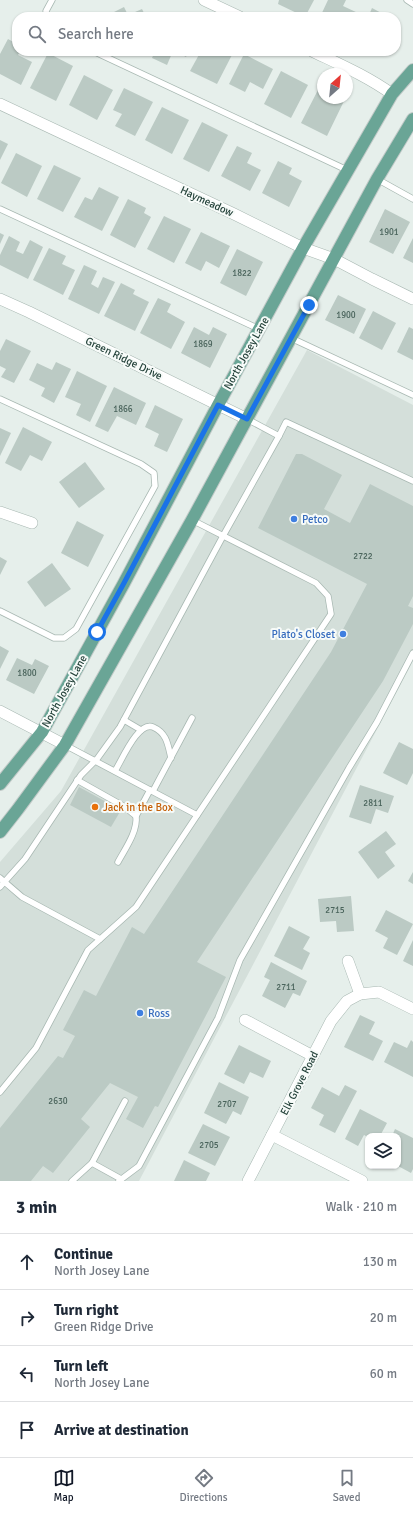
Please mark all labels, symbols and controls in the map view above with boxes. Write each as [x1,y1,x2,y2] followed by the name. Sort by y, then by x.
[12,12,401,56] search box
[26,23,48,45] icon: search
[58,25,134,43] text: Search here
[317,68,353,104] north arrow
[178,183,235,219] street label: Haymeadow
[379,227,399,238] house number: 1901
[232,268,252,279] house number: 1822
[300,296,318,314] route end
[336,310,356,321] house number: 1900
[221,315,272,392] street label: North Josey Lane
[83,334,164,383] street label: Green Ridge Drive
[193,339,213,350] house number: 1869
[113,404,133,415] house number: 1866
[302,513,328,526] place label: Petco
[289,514,299,524] marker: Petco
[353,551,373,562] house number: 2722
[88,623,106,641] route start
[271,628,335,641] place label: Plato's Closet
[338,629,348,639] marker: Plato's Closet
[39,653,90,730] street label: North Josey Lane
[17,668,37,679] house number: 1800
[363,798,383,809] house number: 2811
[103,801,173,814] place label: Jack in the Box
[90,802,100,812] marker: Jack in the Box
[325,905,345,916] house number: 2715
[276,982,296,993] house number: 2711
[148,1007,170,1020] place label: Ross
[135,1008,145,1018] marker: Ross
[278,1049,321,1117] street label: Elk Grove Road
[48,1096,68,1107] house number: 2630
[217,1099,237,1110] house number: 2707
[365,1133,401,1169] map controls
[365,1133,401,1169] button: layers
[199,1140,219,1151] house number: 2705
[16,1197,57,1218] text: 3 min
[326,1199,397,1215] text: Walk · 210 m
[54,1245,113,1263] text: Continue
[16,1251,38,1273] icon: ahead
[363,1254,397,1270] text: 130 m
[54,1263,150,1279] text: North Josey Lane
[54,1301,119,1319] text: Turn right
[16,1307,38,1329] icon: right
[370,1310,397,1326] text: 20 m
[54,1319,153,1335] text: Green Ridge Drive
[54,1357,108,1375] text: Turn left
[16,1363,38,1385] icon: left
[370,1366,397,1382] text: 60 m
[54,1375,150,1391] text: North Josey Lane
[16,1419,38,1441] icon: arrive
[54,1421,189,1439] text: Arrive at destination
[53,1467,75,1504] tab: Map
[180,1467,228,1504] tab: Directions
[333,1467,360,1504] tab: Saved

